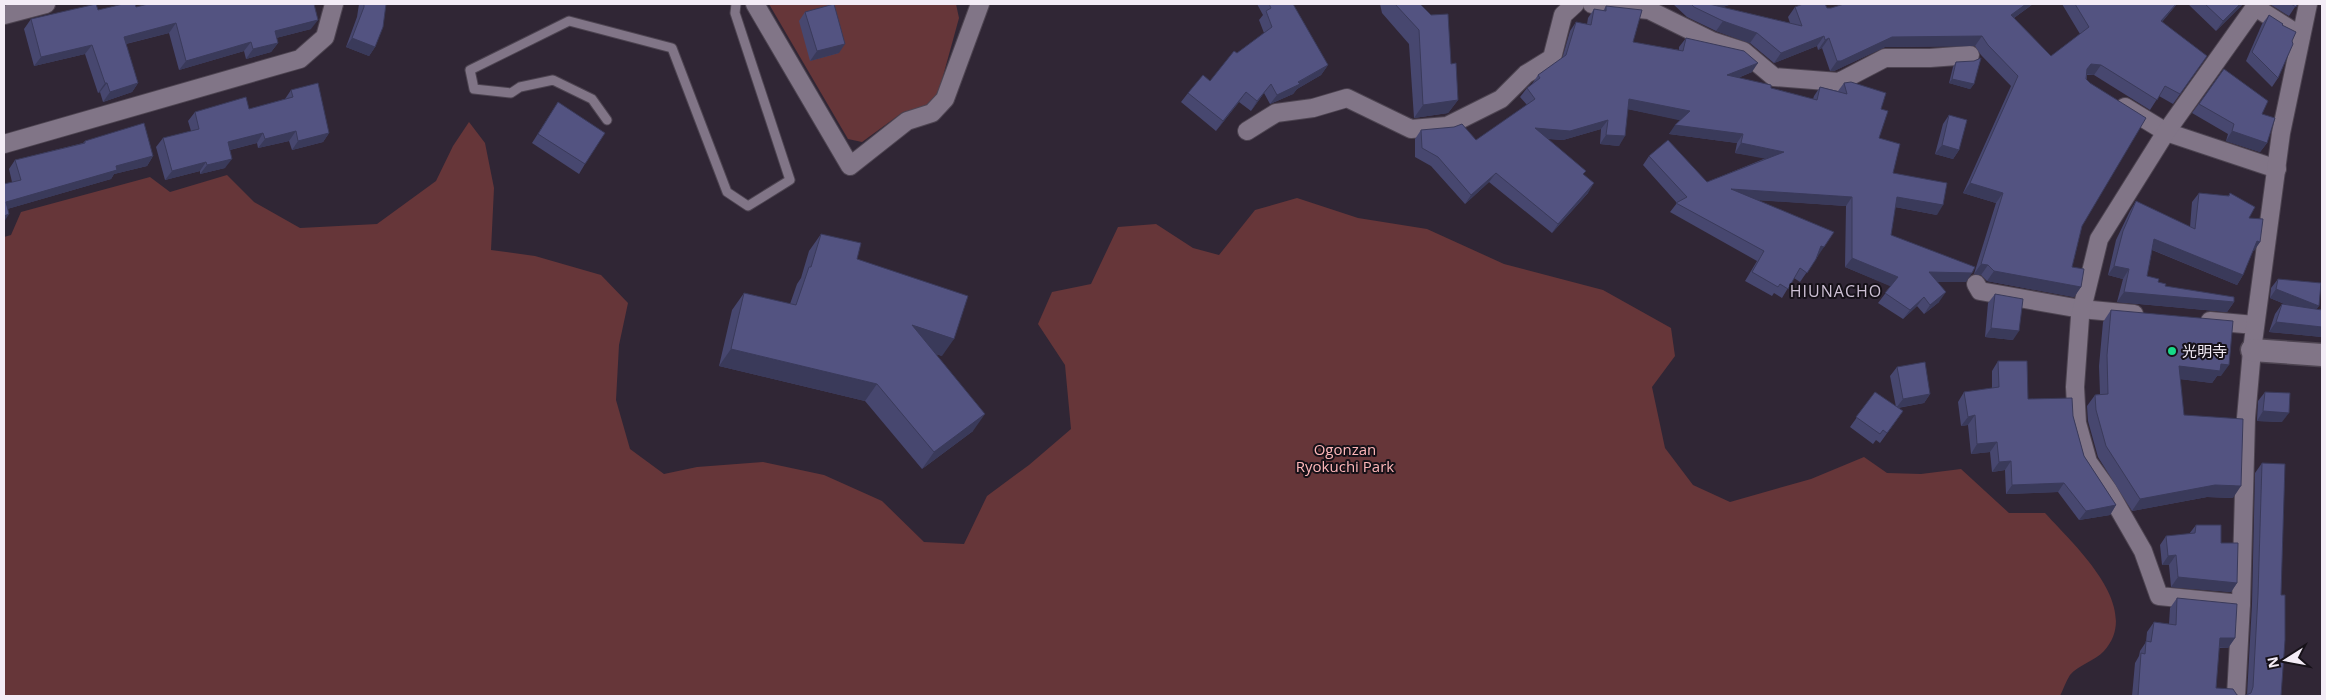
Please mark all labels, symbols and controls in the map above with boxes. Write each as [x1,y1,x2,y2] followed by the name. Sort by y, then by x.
[1790,280,1882,302] district label: HIUNACHO
[2182,341,2227,361] place label: 光明寺
[2166,345,2178,357] marker: 光明寺
[1296,439,1394,476] park label: Ogonzan Ryokuchi Park
[2261,635,2311,685] north arrow
[2262,655,2283,670] text: N

